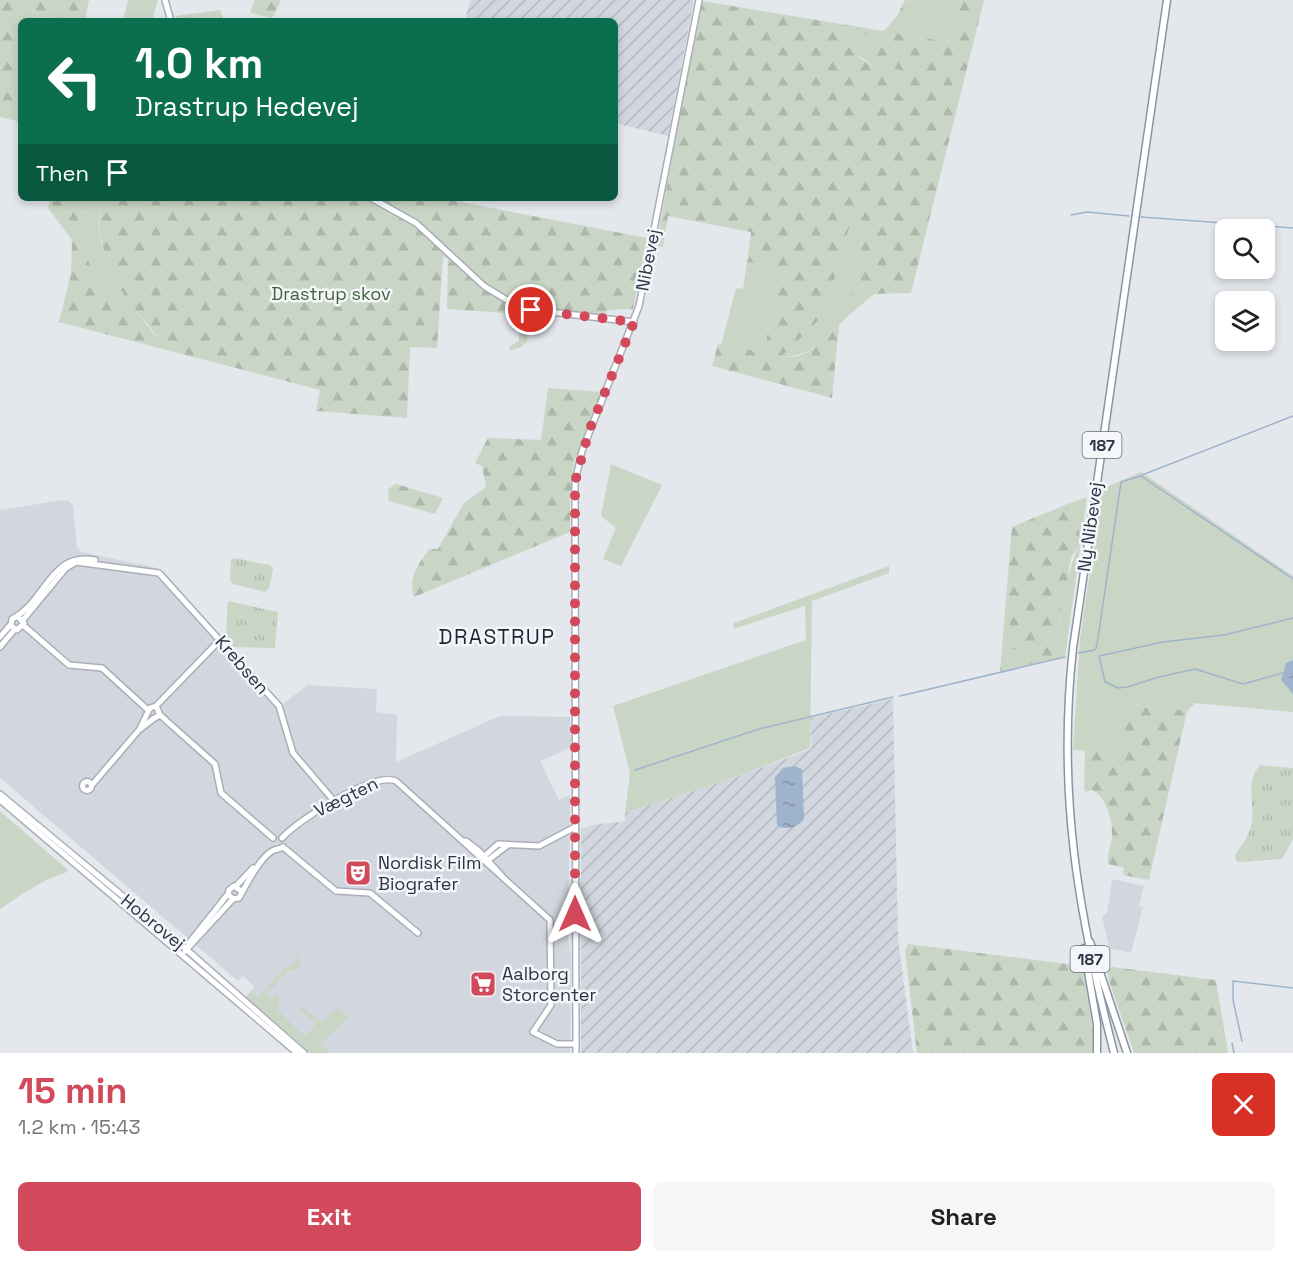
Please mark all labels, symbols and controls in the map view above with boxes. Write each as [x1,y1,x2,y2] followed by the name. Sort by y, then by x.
[135,37,263,90] text: 1.0 km
[36,42,114,120] icon: left
[135,89,359,124] text: Drastrup Hedevej
[101,156,134,189] icon: arrive
[36,159,89,187] text: Then
[1215,219,1275,351] map controls
[1215,219,1275,279] button: search
[630,227,665,293] street label: Nibevej
[271,282,391,305] park label: Drastrup skov
[505,284,556,335] pin
[1215,291,1275,351] button: layers
[514,293,547,326] icon: arrive
[1082,432,1122,458] road number: 187
[1072,481,1107,573] street label: Ny Nibevej
[439,623,555,650] district label: DRASTRUP
[210,630,274,699] street label: Krebsen
[310,771,382,822] street label: Vægten
[378,851,481,895] place label: Nordisk Film Biografer
[343,858,373,888] theatre icon: Nordisk Film Biografer
[543,882,607,946] position arrow
[116,889,190,955] street label: Hobrovej
[1070,946,1110,972] road number: 187
[502,962,596,1006] place label: Aalborg Storcenter
[468,969,498,999] supermarket icon: Aalborg Storcenter
[18,1068,128,1114] text: 15 min
[1212,1073,1275,1136] button: close
[18,1114,141,1140] text: 1.2 km · 15:43
[18,1182,641,1251] button: Exit
[653,1182,1275,1251] button: Share

